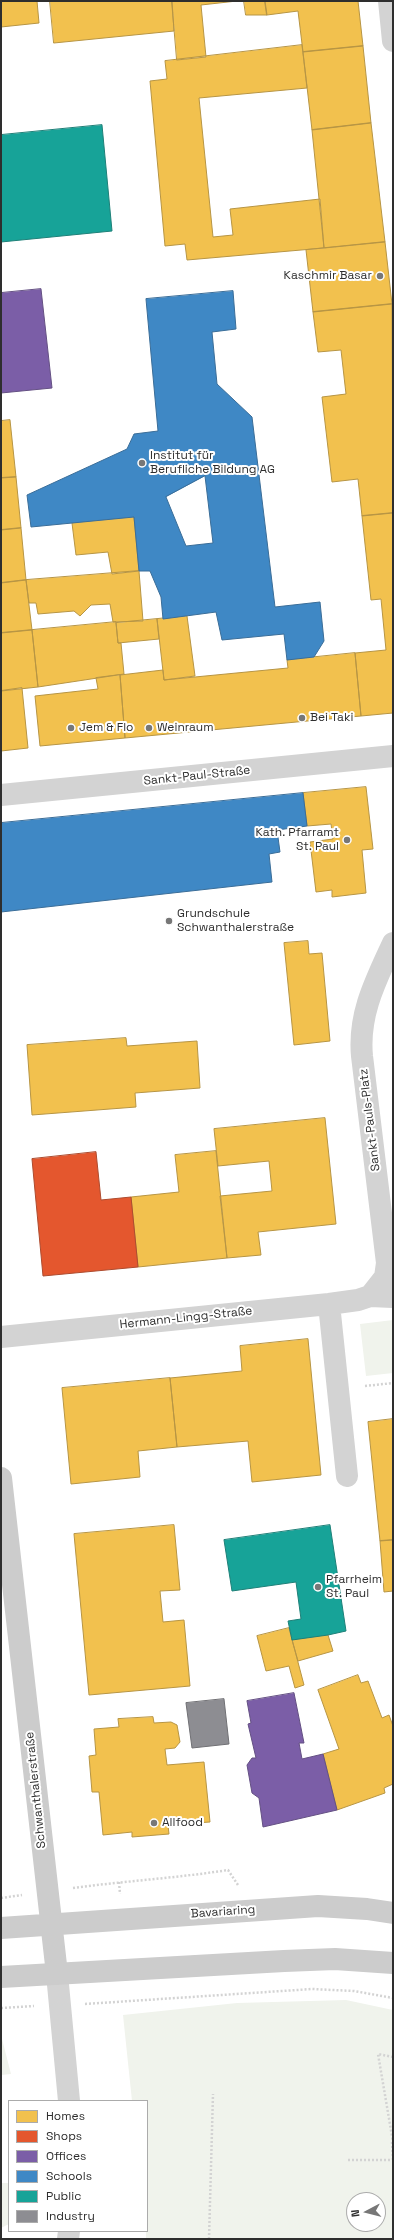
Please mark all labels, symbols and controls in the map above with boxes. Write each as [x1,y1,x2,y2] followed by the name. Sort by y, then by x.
[284,269,372,283] place label: Kaschmir Basar
[375,271,385,281] marker: Kaschmir Basar
[150,449,275,477] place label: Institut für Berufliche Bildung AG
[137,458,147,468] marker: Institut für Berufliche Bildung AG
[310,711,353,725] place label: Bei Taki
[297,713,307,723] marker: Bei Taki
[79,721,133,735] place label: Jem & Flo
[157,721,213,735] place label: Weinraum
[66,723,76,733] marker: Jem & Flo
[144,723,154,733] marker: Weinraum
[143,763,251,789] street label: Sankt-Paul-Straße
[255,826,339,854] place label: Kath. Pfarramt St. Paul
[342,835,352,845] marker: Kath. Pfarramt St. Paul
[177,907,294,935] place label: Grundschule Schwanthalerstraße
[164,916,174,926] marker: Grundschule Schwanthalerstraße
[357,1068,383,1172] street label: Sankt-Pauls-Platz
[119,1304,253,1332] street label: Hermann-Lingg-Straße
[326,1573,382,1601] place label: Pfarrheim St. Paul
[313,1582,323,1592] marker: Pfarrheim St. Paul
[23,1731,49,1849] street label: Schwanthalerstraße
[162,1816,203,1830] place label: Allfood
[149,1818,159,1828] marker: Allfood
[190,1903,256,1921] street label: Bavariaring
[8,2100,148,2232] legend
[46,2108,85,2124] text: Homes
[46,2128,82,2144] text: Shops
[46,2148,86,2164] text: Offices
[46,2168,92,2184] text: Schools
[46,2188,81,2204] text: Public
[346,2192,386,2232] north arrow
[46,2208,95,2224] text: Industry
[348,2209,362,2218] text: N

